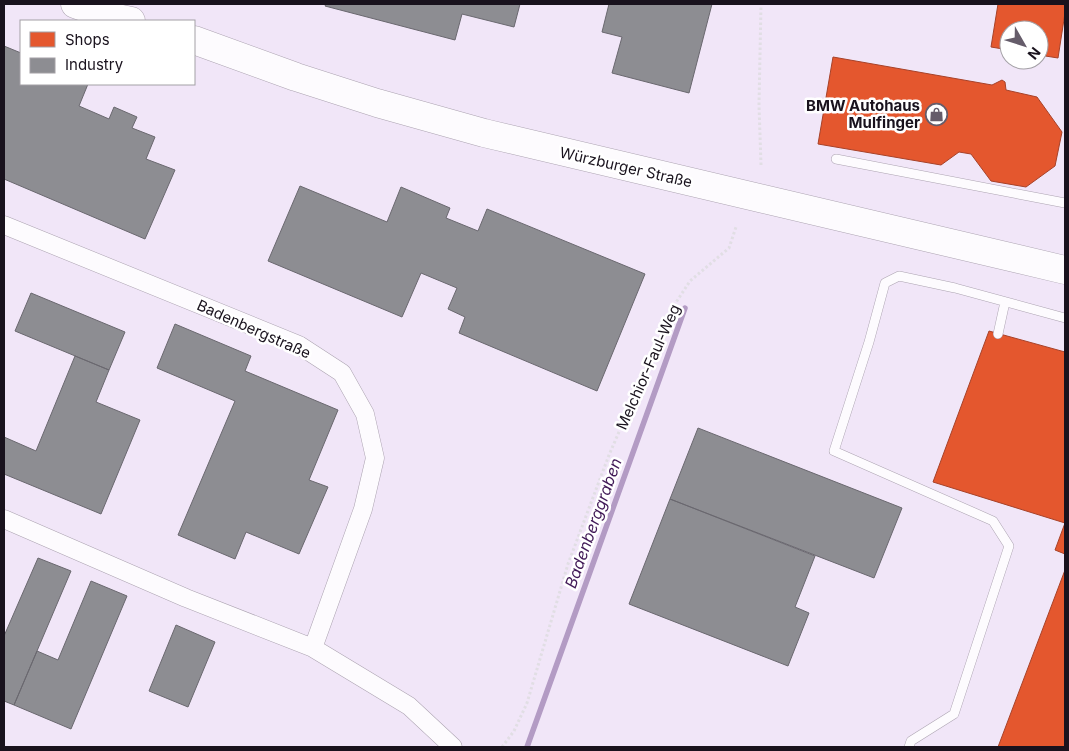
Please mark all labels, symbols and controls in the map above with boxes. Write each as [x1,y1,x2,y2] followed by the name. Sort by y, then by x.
[20,20,195,85] legend
[999,20,1049,70] north arrow
[65,30,110,49] text: Shops
[1025,44,1044,63] text: N
[65,55,124,74] text: Industry
[806,96,920,132] place label: BMW Autohaus Mulfinger
[924,102,948,126] shop icon: BMW Autohaus Mulfinger
[558,143,694,191] street label: Würzburger Straße
[194,295,314,363] street label: Badenbergstraße
[612,301,684,433] street label: Melchior-Faul-Weg
[560,455,626,591] water label: Badenberggraben

